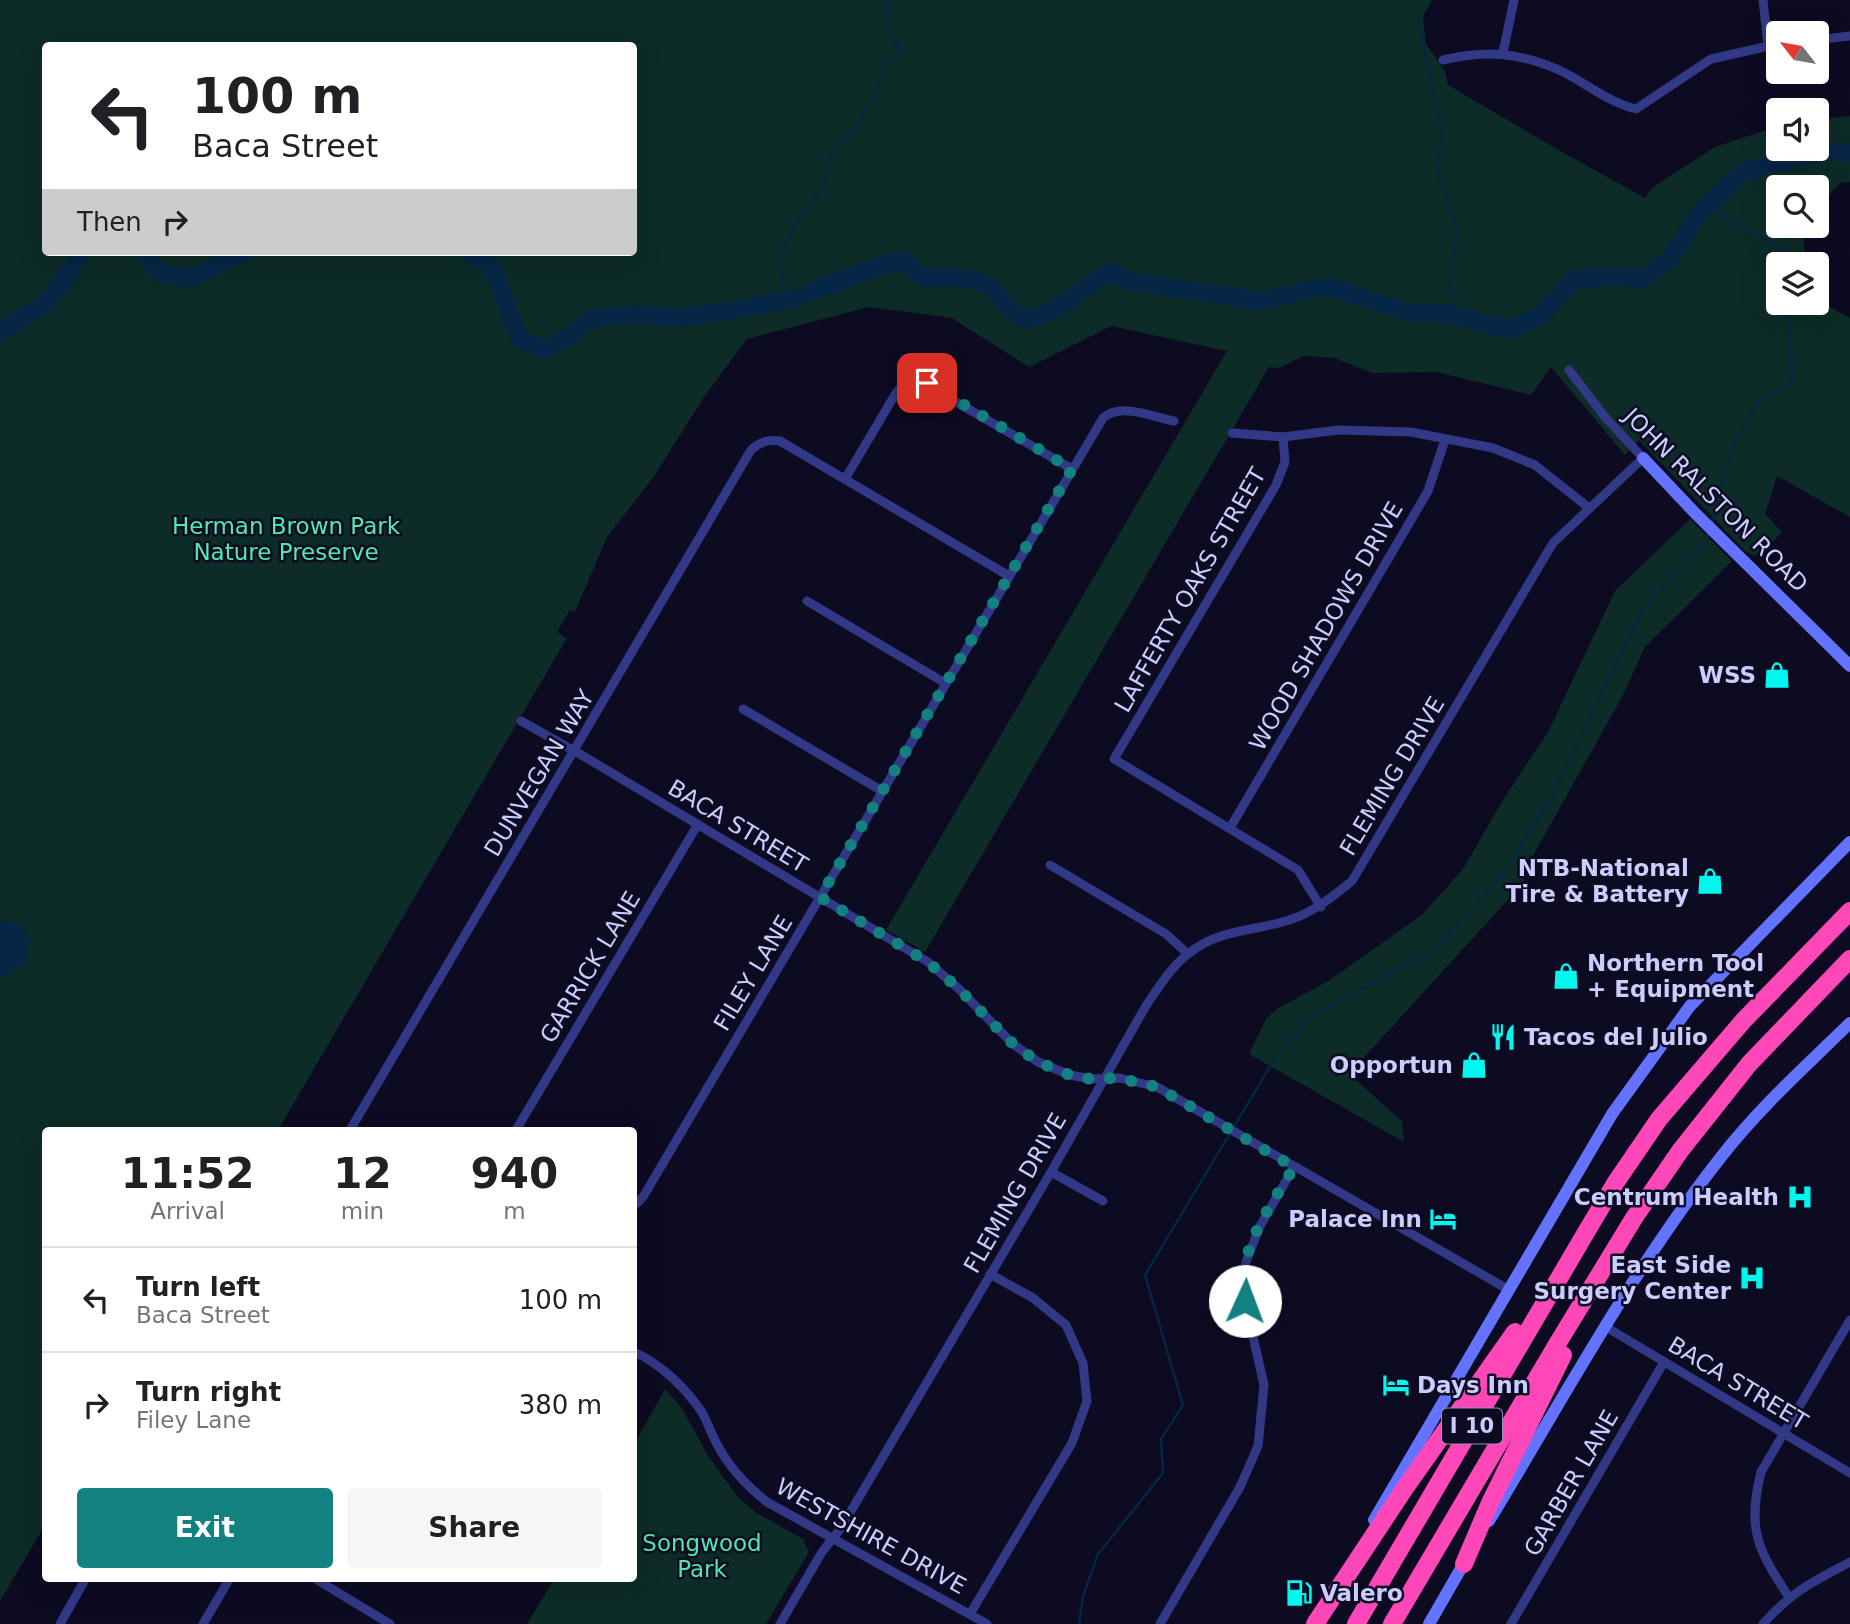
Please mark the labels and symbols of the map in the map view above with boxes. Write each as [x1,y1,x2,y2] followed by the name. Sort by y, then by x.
[1766,21,1829,84] north arrow
[897,353,957,413] pin
[1617,401,1813,597] street label: JOHN RALSTON ROAD
[1109,462,1271,717] street label: LAFFERTY OAKS STREET
[1244,497,1408,755] street label: WOOD SHADOWS DRIVE
[172,513,401,565] park label: Herman Brown Park Nature Preserve
[1762,660,1792,690] shop icon: WSS
[1699,662,1756,688] place label: WSS
[479,684,599,861] street label: DUNVEGAN WAY
[1334,692,1450,860] street label: FLEMING DRIVE
[664,774,813,878] street label: BACA STREET
[1505,855,1689,907] place label: NTB-National Tire & Battery
[1695,866,1725,896] shop icon: NTB-National Tire & Battery
[535,887,645,1047] street label: GARRICK LANE
[708,911,798,1035] street label: FILEY LANE
[1587,950,1764,1002] place label: Northern Tool + Equipment
[1551,961,1581,991] shop icon: Northern Tool + Equipment
[1488,1022,1518,1052] restaurant icon: Tacos del Julio
[1524,1024,1708,1050] place label: Tacos del Julio
[1459,1050,1489,1080] shop icon: Opportun
[1330,1052,1453,1078] place label: Opportun
[959,1108,1071,1278] street label: FLEMING DRIVE
[1785,1182,1815,1212] hospital icon: Centrum Health
[1574,1184,1779,1210] place label: Centrum Health
[1428,1204,1458,1234] hotel icon: Palace Inn
[1288,1206,1422,1232] place label: Palace Inn
[1534,1252,1732,1304] place label: East Side Surgery Center
[1737,1263,1767,1293] hospital icon: East Side Surgery Center
[1208,1264,1282,1338] position arrow
[1664,1331,1813,1435] street label: BACA STREET
[1381,1370,1411,1400] hotel icon: Days Inn
[1417,1372,1529,1398] place label: Days Inn
[1519,1405,1623,1561] street label: GARBER LANE
[1442,1408,1502,1444] road number: I 10
[771,1473,971,1599] street label: WESTSHIRE DRIVE
[642,1530,762,1582] park label: Songwood Park
[1284,1578,1314,1608] fuel station icon: Valero
[1320,1580,1403,1606] place label: Valero

